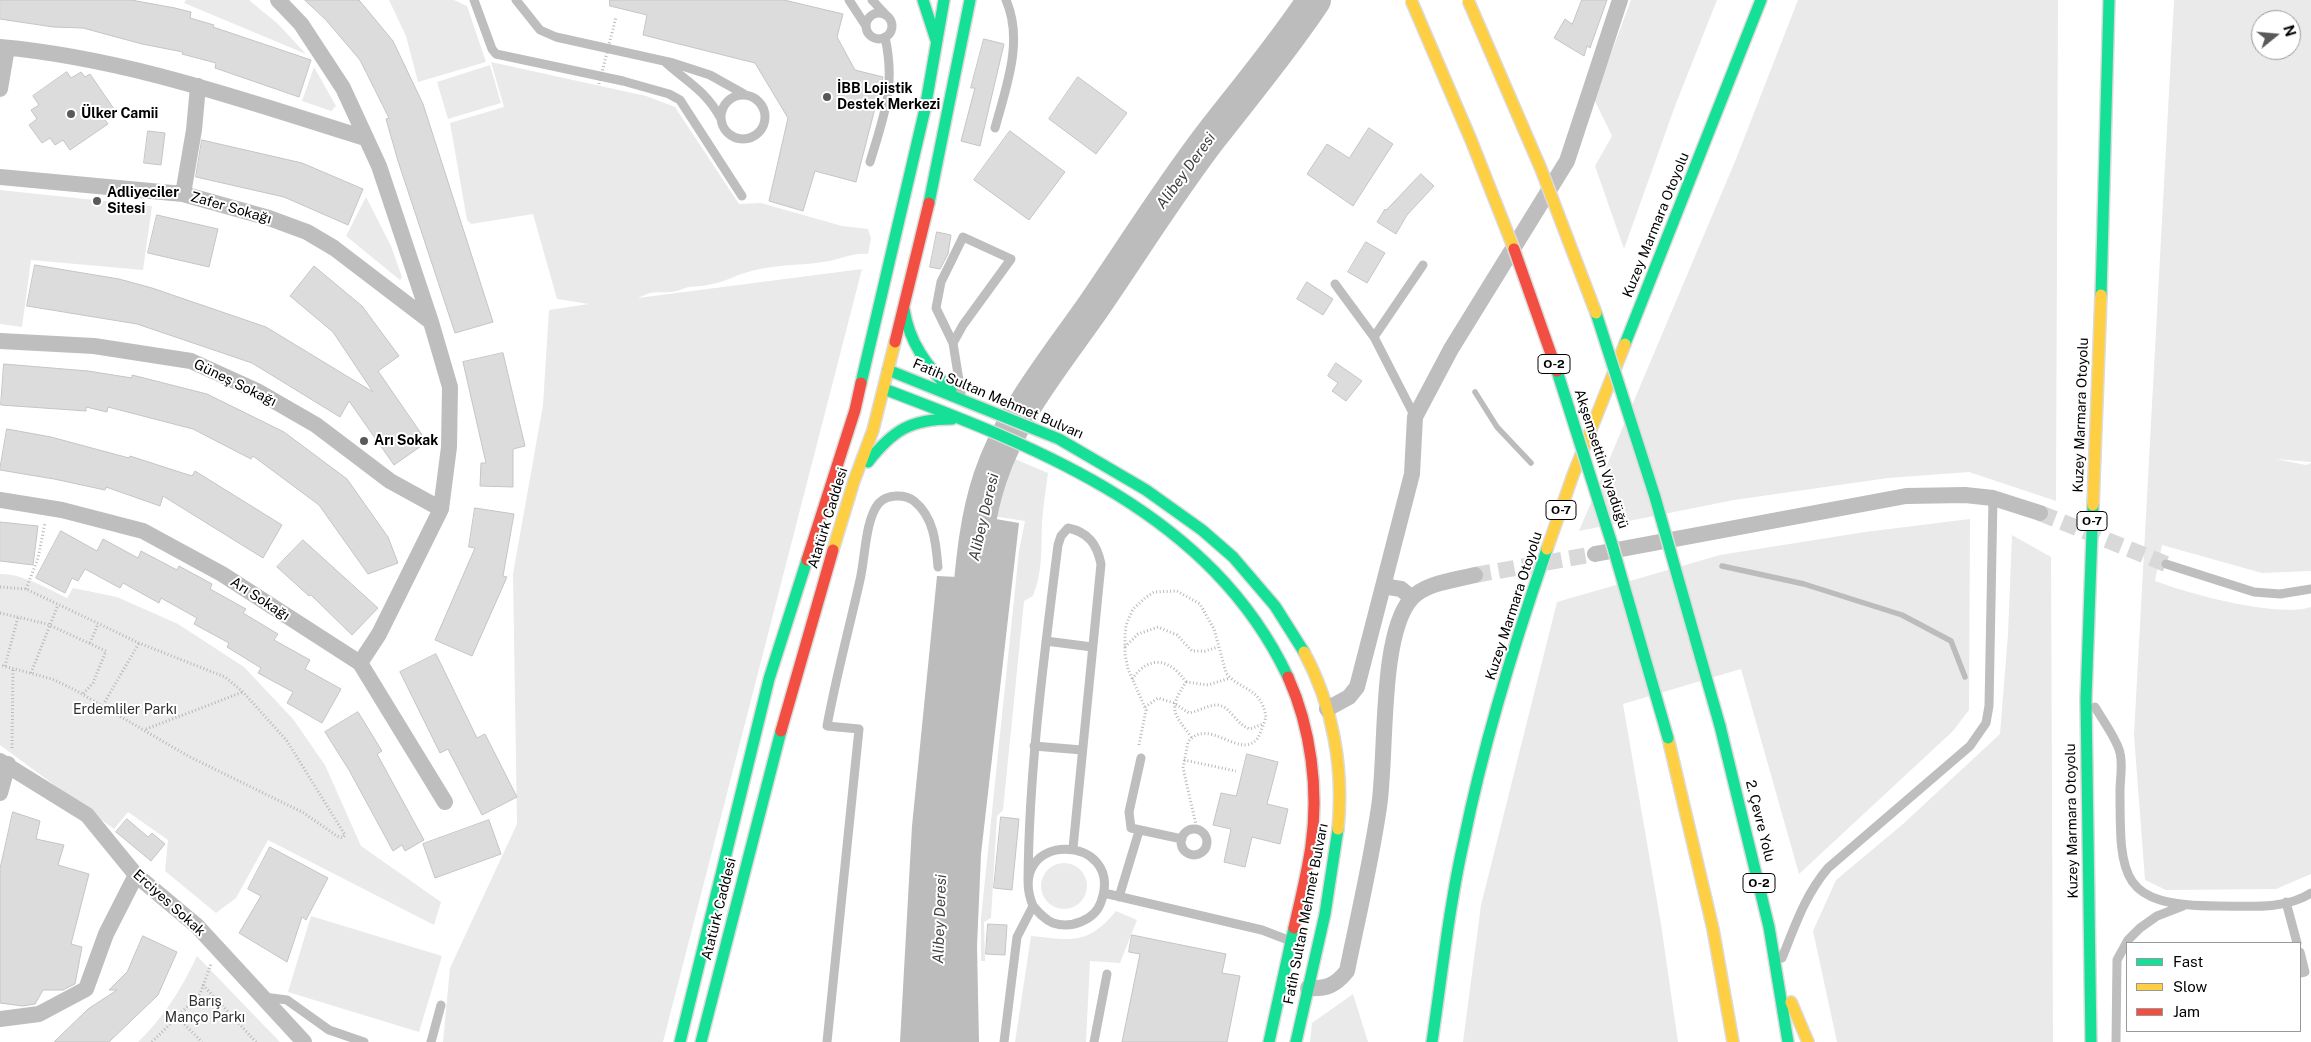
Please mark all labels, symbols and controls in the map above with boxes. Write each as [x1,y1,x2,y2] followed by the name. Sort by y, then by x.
[2251,10,2301,60] north arrow
[2280,23,2299,38] text: N
[837,81,940,114] place label: İBB Lojistik Destek Merkezi
[821,91,833,103] marker: İBB Lojistik Destek Merkezi
[81,106,158,122] place label: Ülker Camii
[65,108,77,120] marker: Ülker Camii
[1152,130,1220,212] water label: Alibey Deresi
[1619,150,1693,300] street label: Kuzey Marmara Otoyolu
[107,185,179,218] place label: Adliyeciler Sitesi
[189,188,273,228] street label: Zafer Sokağı
[91,195,103,207] marker: Adliyeciler Sitesi
[2070,337,2092,493] street label: Kuzey Marmara Otoyolu
[1538,354,1570,374] road number: O-2
[910,355,1086,443] street label: Fatih Sultan Mehmet Bulvarı
[191,356,279,410] street label: Güneş Sokağı
[1571,387,1631,531] street label: Akşemsettin Viyadüğü
[374,433,438,449] place label: Arı Sokak
[358,435,370,447] marker: Arı Sokak
[805,465,851,571] street label: Atatürk Caddesi
[965,471,1003,563] water label: Alibey Deresi
[1546,500,1576,520] road number: O-7
[2077,512,2107,530] road number: O-7
[1482,530,1546,682] street label: Kuzey Marmara Otoyolu
[227,574,293,624] street label: Arı Sokağı
[73,702,177,718] park label: Erdemliler Parkı
[2062,743,2082,899] street label: Kuzey Marmara Otoyolu
[1742,778,1778,864] street label: 2. Çevre Yolu
[1280,822,1332,1006] street label: Fatih Sultan Mehmet Bulvarı
[698,856,740,962] street label: Atatürk Caddesi
[130,866,208,940] street label: Erciyes Sokak
[929,874,951,964] water label: Alibey Deresi
[1743,874,1775,892] road number: O-2
[2126,942,2301,1032] legend
[2173,953,2203,970] text: Fast
[2173,978,2207,995] text: Slow
[165,994,245,1026] park label: Barış Manço Parkı
[2173,1003,2200,1020] text: Jam

